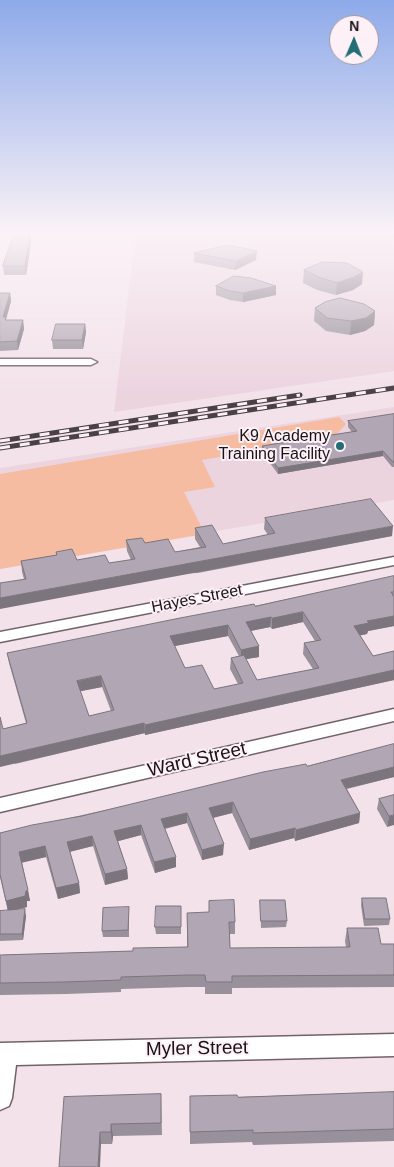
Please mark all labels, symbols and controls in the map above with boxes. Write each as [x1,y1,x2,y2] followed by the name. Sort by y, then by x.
[329,15,379,65] north arrow
[349,18,359,34] text: N
[219,427,330,465] place label: K9 Academy Training Facility
[334,440,346,452] marker: K9 Academy Training Facility
[150,581,244,617] street label: Hayes Street
[145,738,249,782] street label: Ward Street
[146,1037,248,1061] street label: Myler Street

